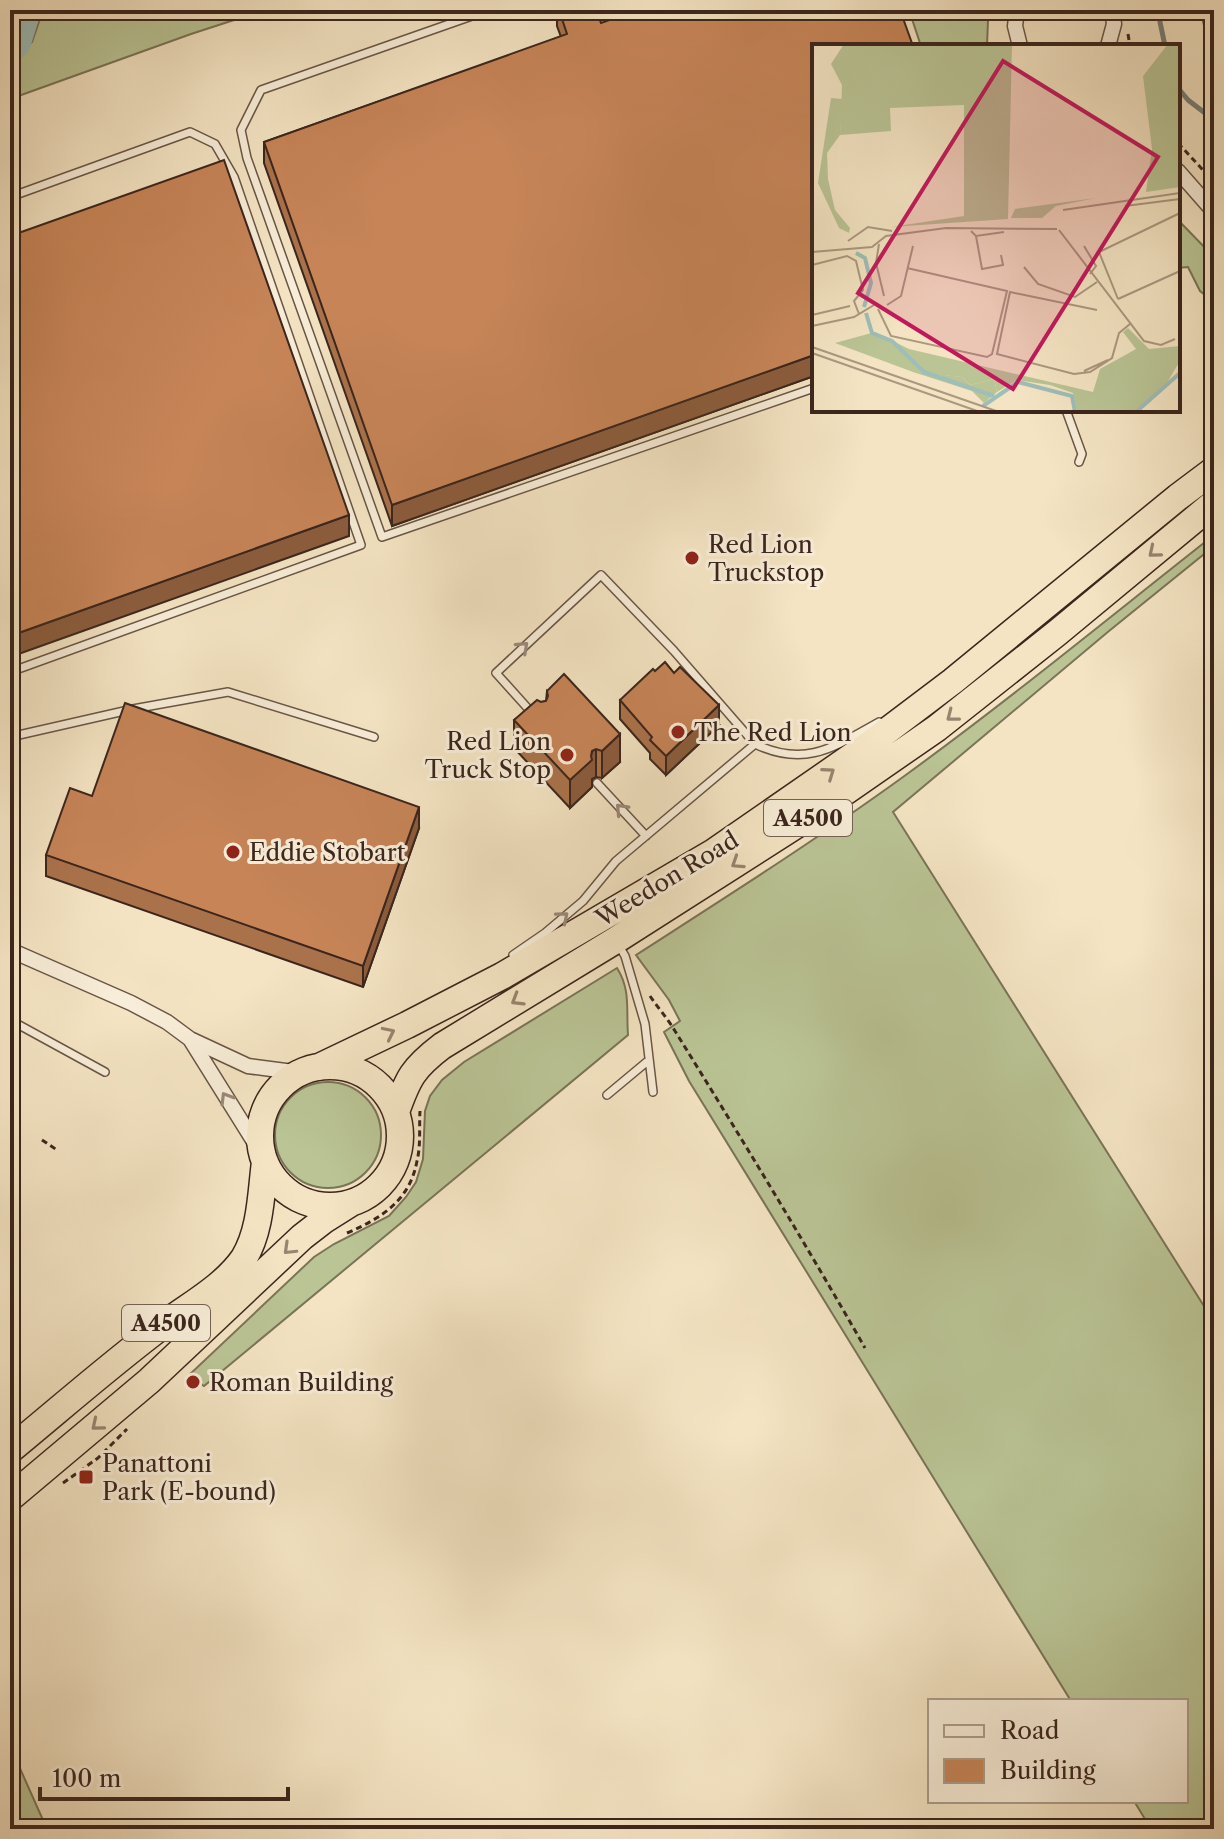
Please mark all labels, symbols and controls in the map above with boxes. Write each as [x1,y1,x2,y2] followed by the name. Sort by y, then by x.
[812,44,1180,412] inset map
[708,530,824,587] place label: Red Lion Truckstop
[1148,542,1163,557] one-way arrow
[683,549,701,567] marker: Red Lion Truckstop
[514,643,529,657] one-way arrow
[946,707,961,721] one-way arrow
[694,718,852,747] place label: The Red Lion
[669,723,687,741] marker: The Red Lion
[425,727,551,784] place label: Red Lion Truck Stop
[558,746,576,764] marker: Red Lion Truck Stop
[821,768,835,783] one-way arrow
[764,800,852,836] road number: A4500
[617,804,631,819] one-way arrow
[590,825,744,933] street label: Weedon Road
[249,838,406,867] place label: Eddie Stobart
[224,843,242,861] marker: Eddie Stobart
[732,853,746,868] one-way arrow
[554,912,568,927] one-way arrow
[511,991,526,1006] one-way arrow
[381,1027,395,1043] one-way arrow
[220,1092,235,1107] one-way arrow
[284,1240,298,1255] one-way arrow
[122,1305,210,1341] road number: A4500
[209,1368,393,1397] place label: Roman Building
[184,1373,202,1391] marker: Roman Building
[92,1415,106,1430] one-way arrow
[102,1449,276,1506] place label: Panattoni Park (E-bound)
[77,1468,95,1486] marker: Panattoni Park (E-bound)
[928,1699,1188,1803] legend
[1000,1716,1060,1745] text: Road
[40,1751,288,1801] scale bar
[1000,1756,1096,1785] text: Building
[52,1764,121,1793] text: 100 m

